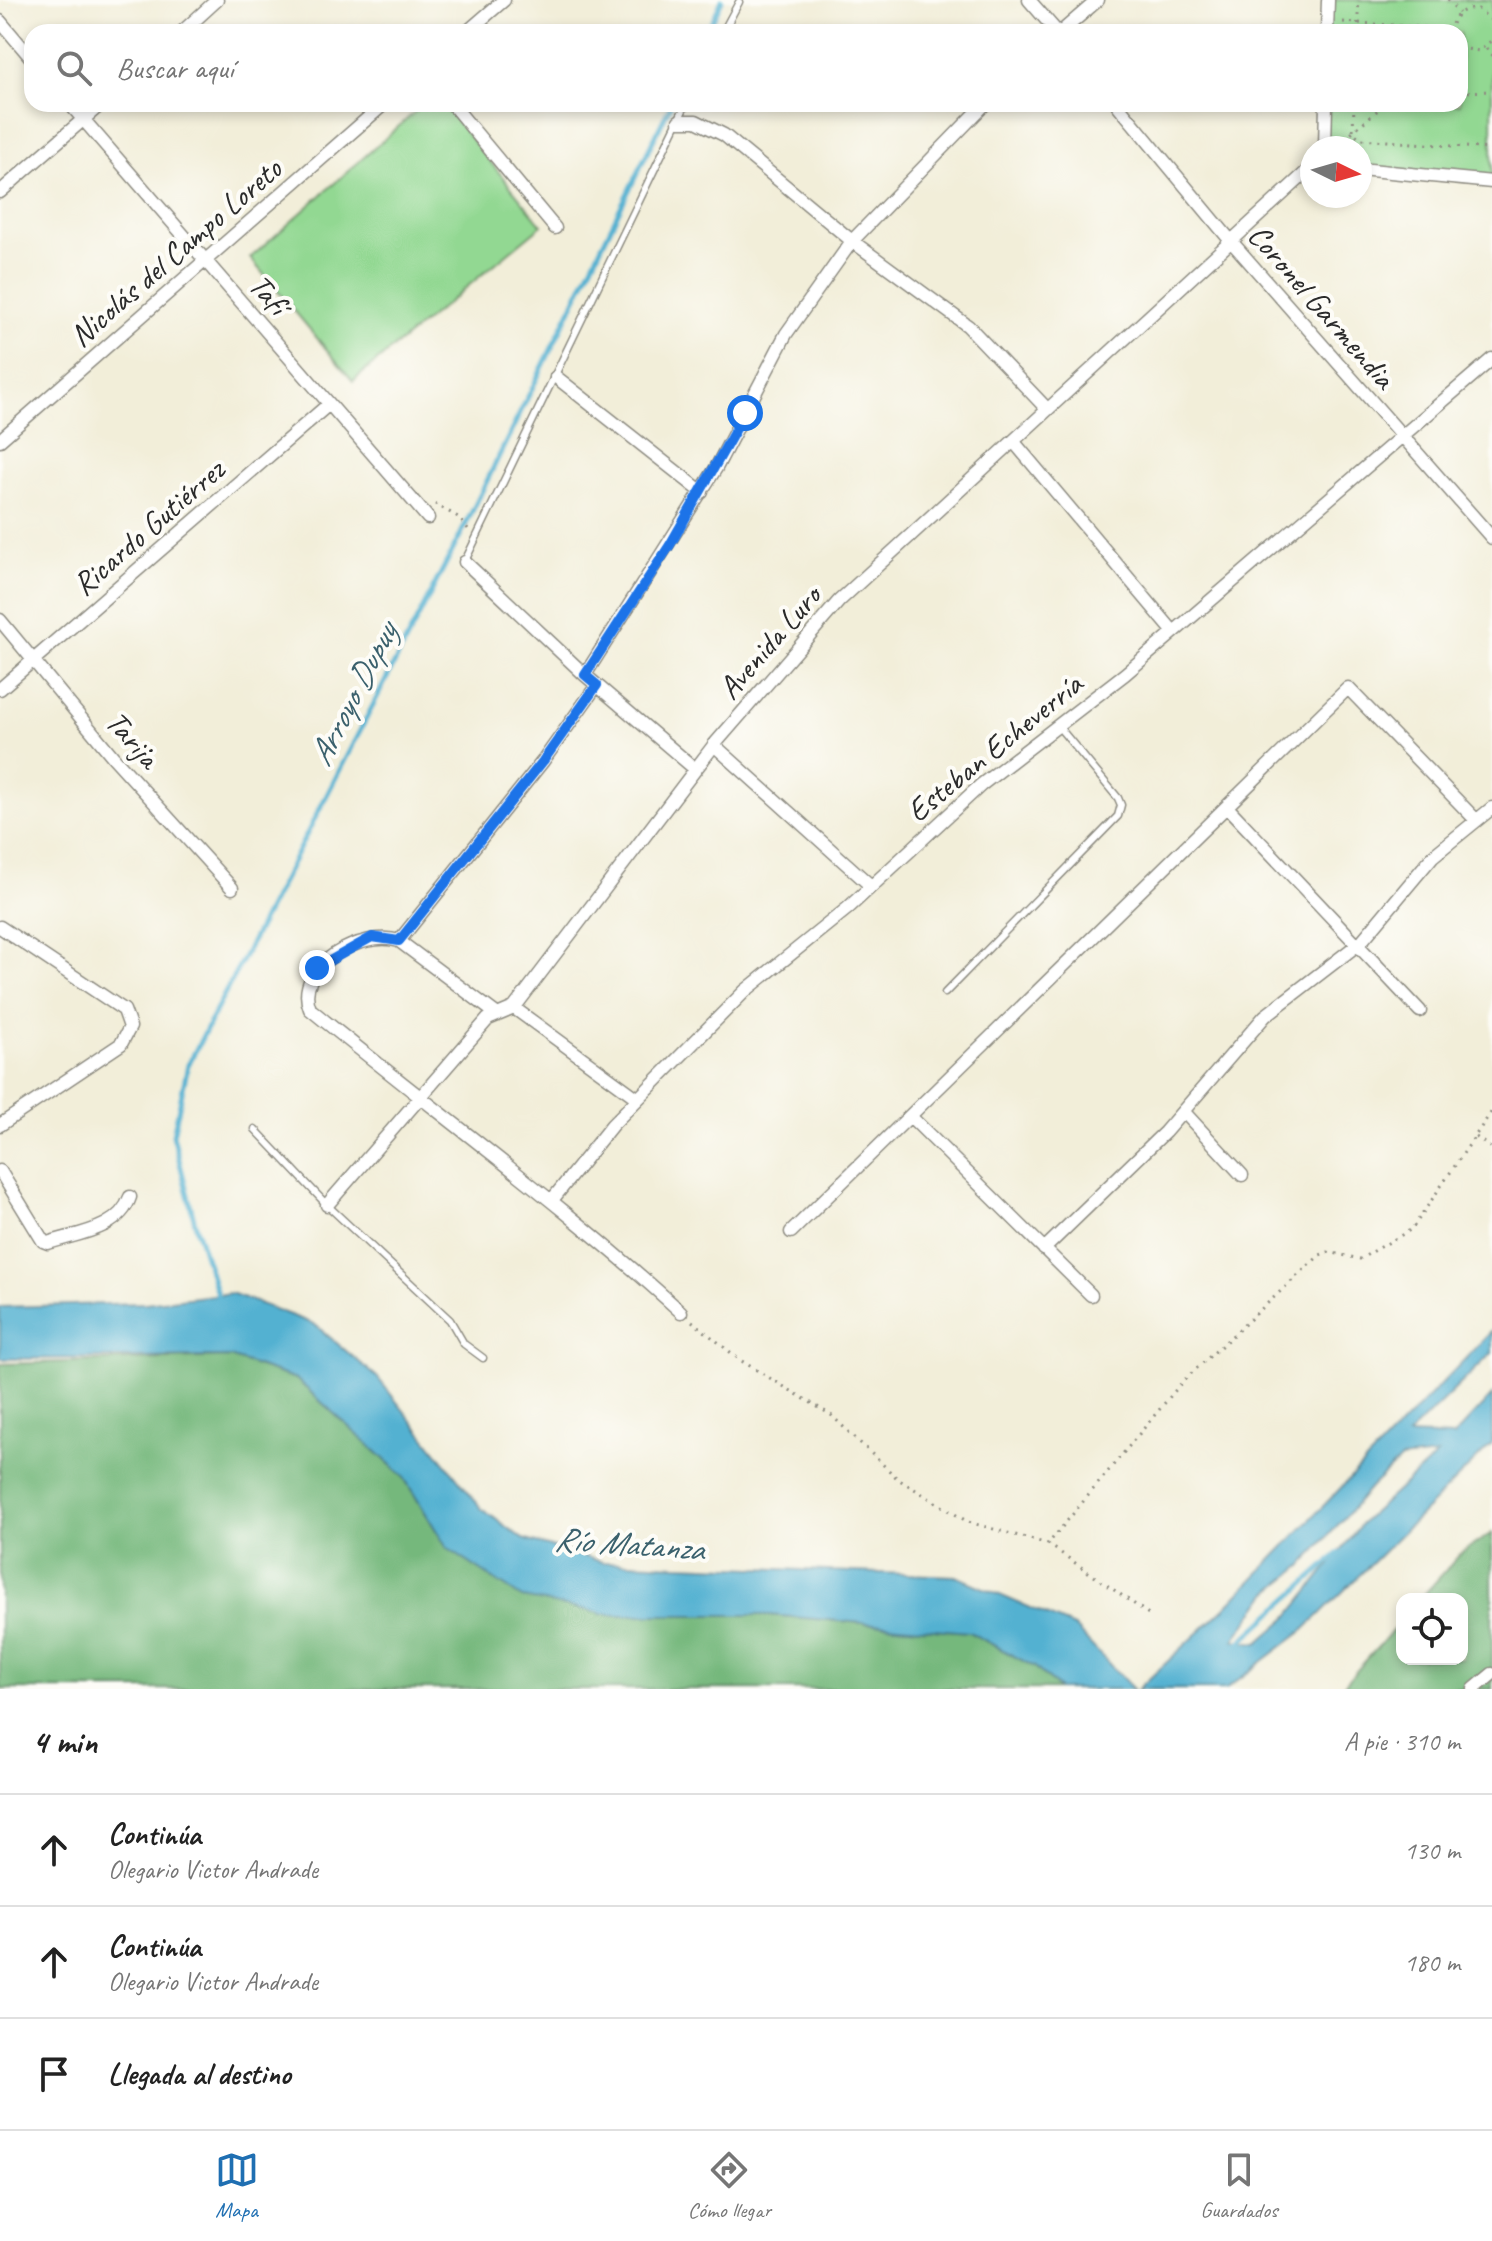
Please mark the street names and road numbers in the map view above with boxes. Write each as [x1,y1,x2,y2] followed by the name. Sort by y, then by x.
[61,148,291,356] street label: Nicolás del Campo Loreto
[1239,215,1406,399] street label: Coronel Garmendia
[240,265,302,328] street label: Tafí
[64,449,234,605] street label: Ricardo Gutiérrez
[709,574,832,708] street label: Avenida Luro
[898,663,1092,831] street label: Esteban Echeverría
[97,702,171,779] street label: Tarija

